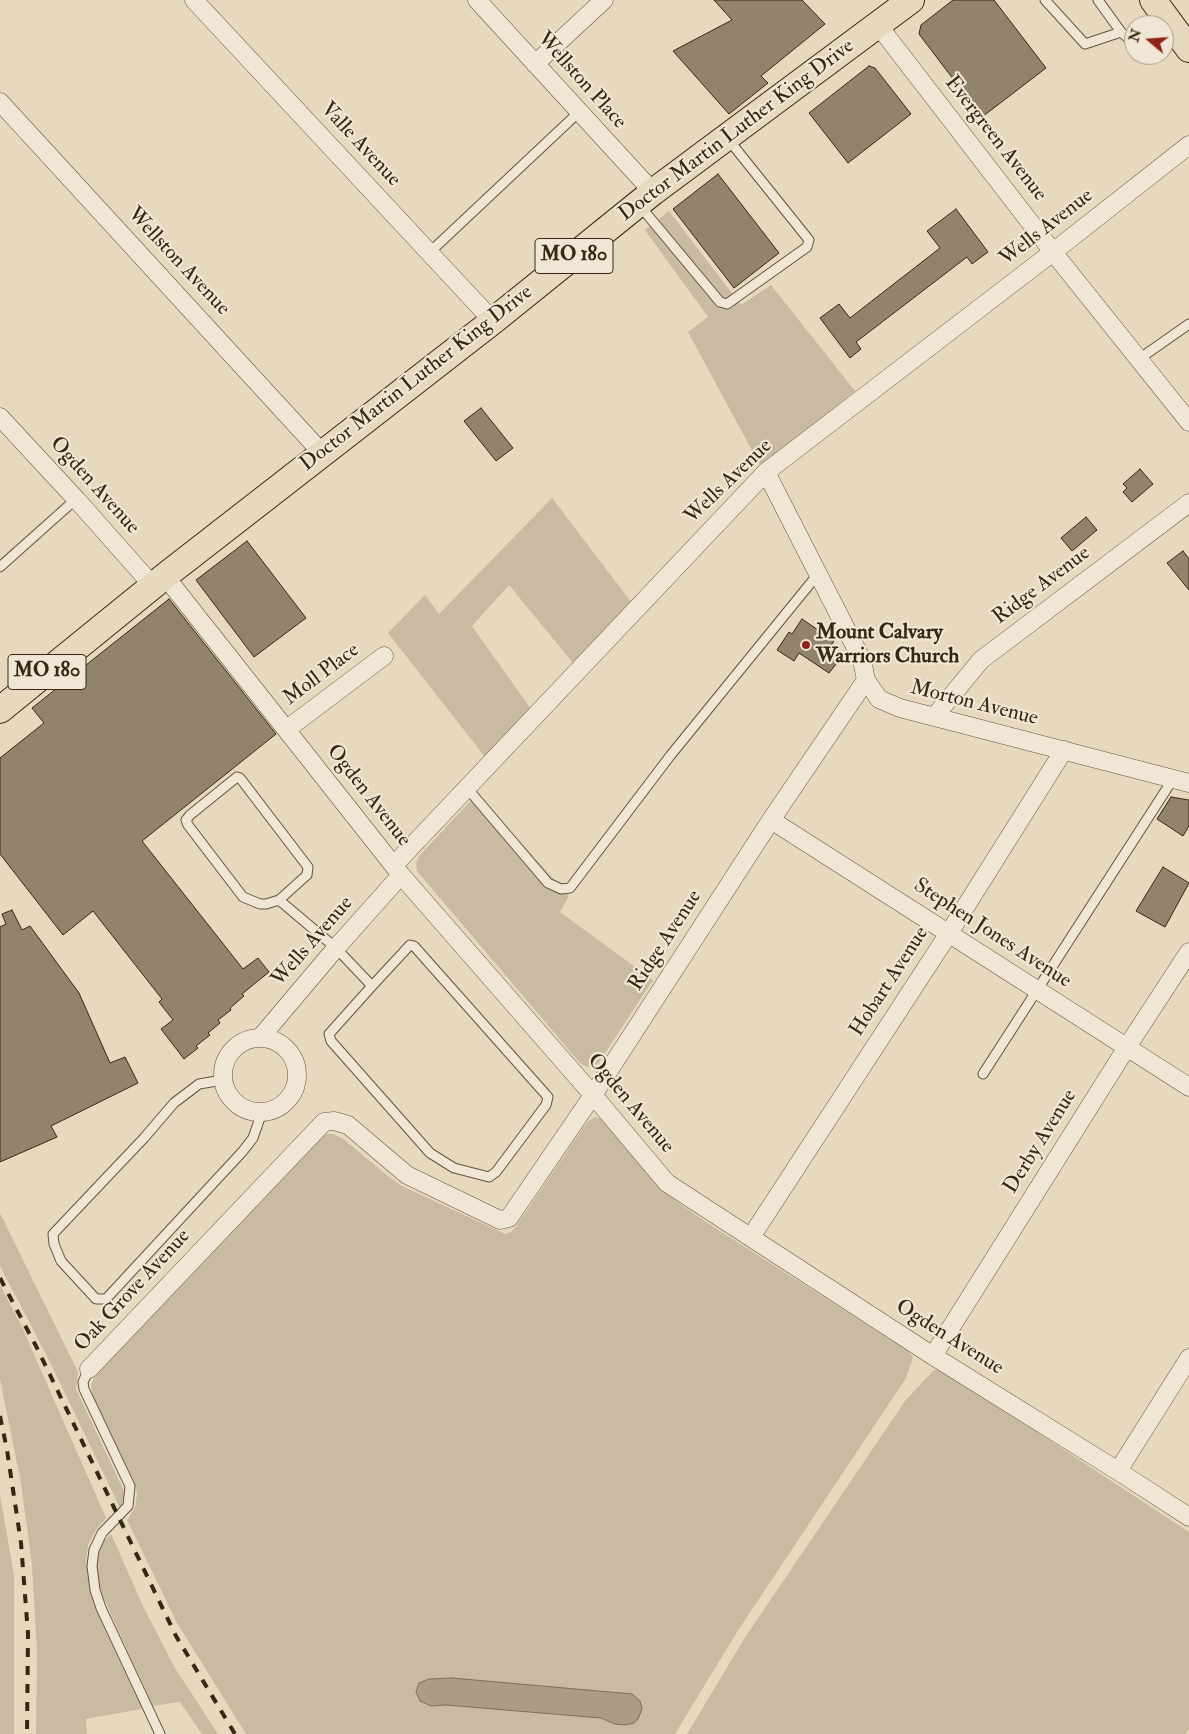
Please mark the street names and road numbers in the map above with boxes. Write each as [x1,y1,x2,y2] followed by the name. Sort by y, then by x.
[531,27,631,135] street label: Wellston Place
[614,34,860,228] street label: Doctor Martin Luther King Drive
[938,71,1052,207] street label: Evergreen Avenue
[315,98,405,192] street label: Valle Avenue
[995,184,1099,272] street label: Wells Avenue
[121,203,235,321] street label: Wellston Avenue
[535,238,613,274] road number: MO 180
[296,280,538,478] street label: Doctor Martin Luther King Drive
[44,432,144,540] street label: Ogden Avenue
[680,434,778,530] street label: Wells Avenue
[988,541,1096,631] street label: Ridge Avenue
[279,638,365,712] street label: Moll Place
[8,654,86,690] road number: MO 180
[908,676,1040,732] street label: Morton Avenue
[320,740,416,852] street label: Ogden Avenue
[908,874,1076,994] street label: Stephen Jones Avenue
[624,886,708,996] street label: Ridge Avenue
[267,892,359,992] street label: Wells Avenue
[845,922,935,1042] street label: Hobart Avenue
[581,1049,679,1159] street label: Ogden Avenue
[999,1085,1083,1199] street label: Derby Avenue
[70,1224,196,1358] street label: Oak Grove Avenue
[890,1295,1008,1381] street label: Ogden Avenue

